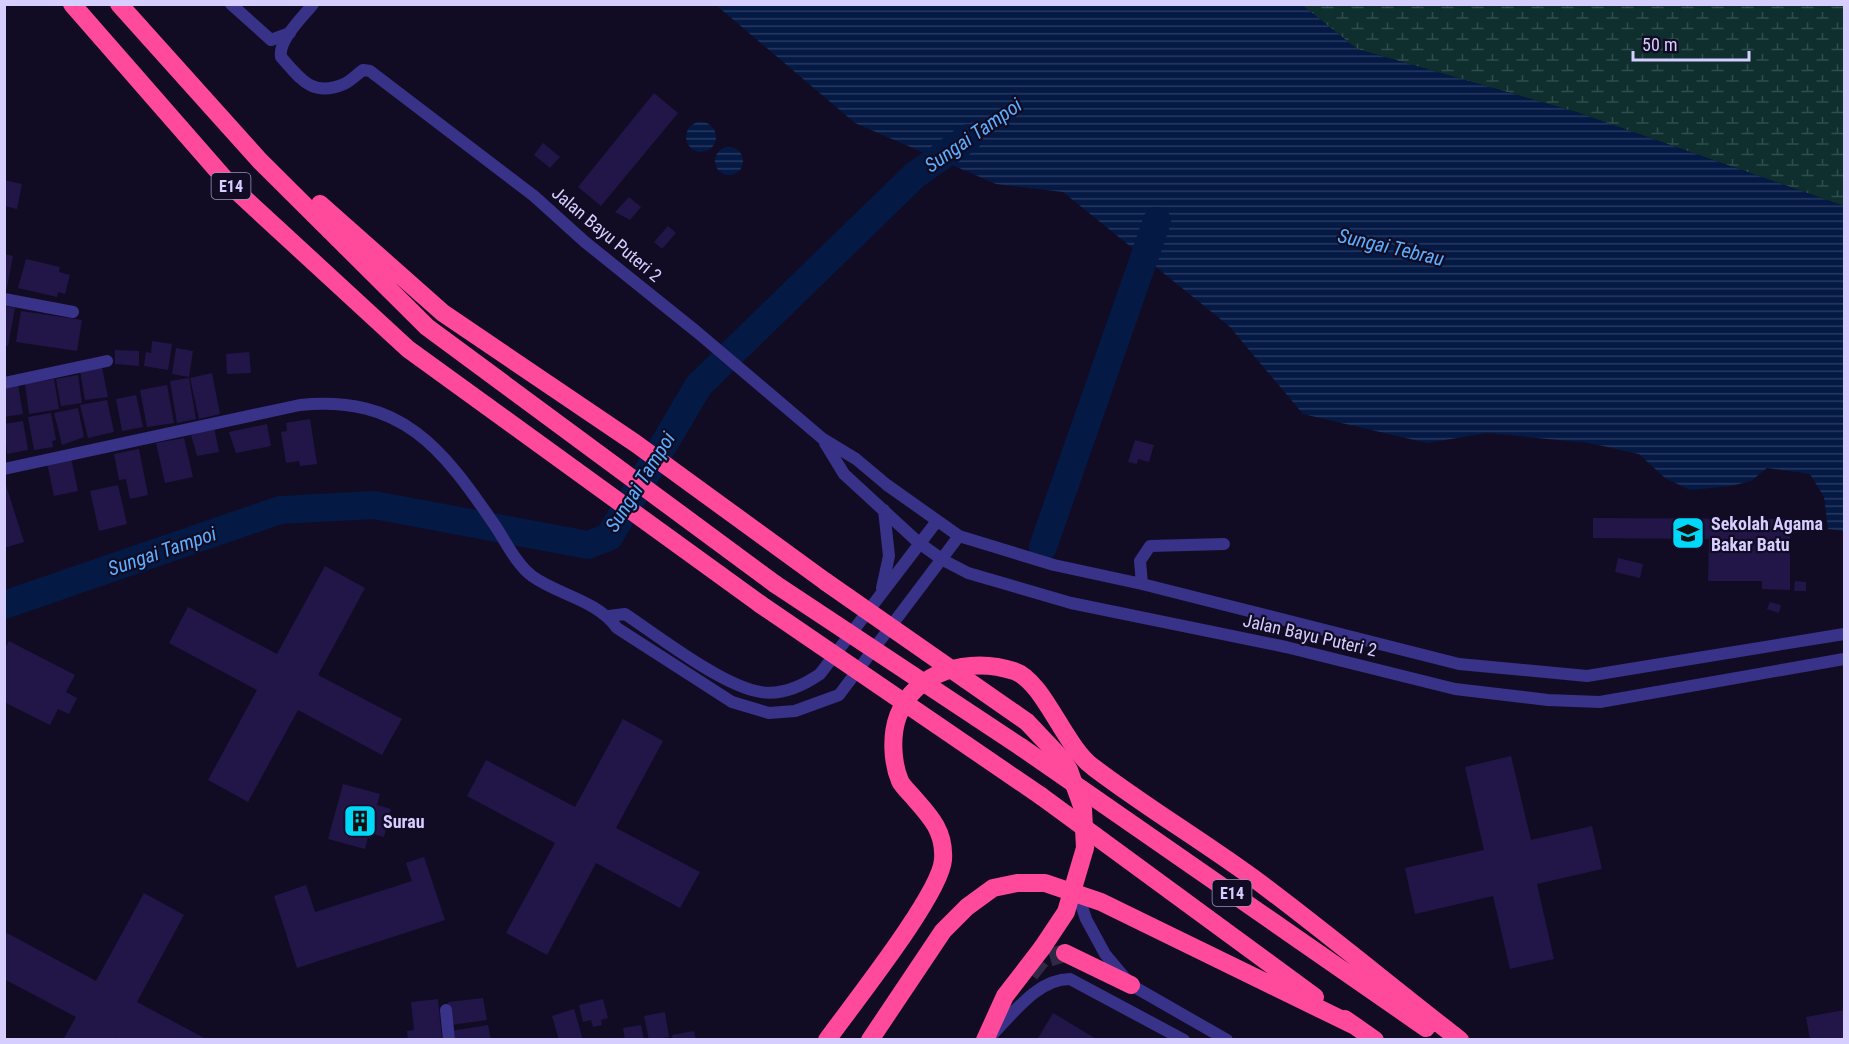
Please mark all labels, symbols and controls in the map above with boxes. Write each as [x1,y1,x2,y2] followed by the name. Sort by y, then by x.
[1633,24,1748,62] scale bar
[1642,34,1677,55] text: 50 m
[920,92,1027,177] water label: Sungai Tampoi
[212,173,250,199] road number: E14
[548,182,666,286] street label: Jalan Bayu Puteri 2
[1336,223,1446,271] water label: Sungai Tebrau
[600,427,680,536] water label: Sungai Tampoi
[1711,513,1823,555] place label: Sekolah Agama Bakar Batu
[1670,515,1706,551] school or university icon: Sekolah Agama Bakar Batu
[105,521,220,581] water label: Sungai Tampoi
[1241,609,1379,661] street label: Jalan Bayu Puteri 2
[342,803,378,839] building icon: Surau
[383,811,425,832] place label: Surau
[1212,880,1252,906] road number: E14

